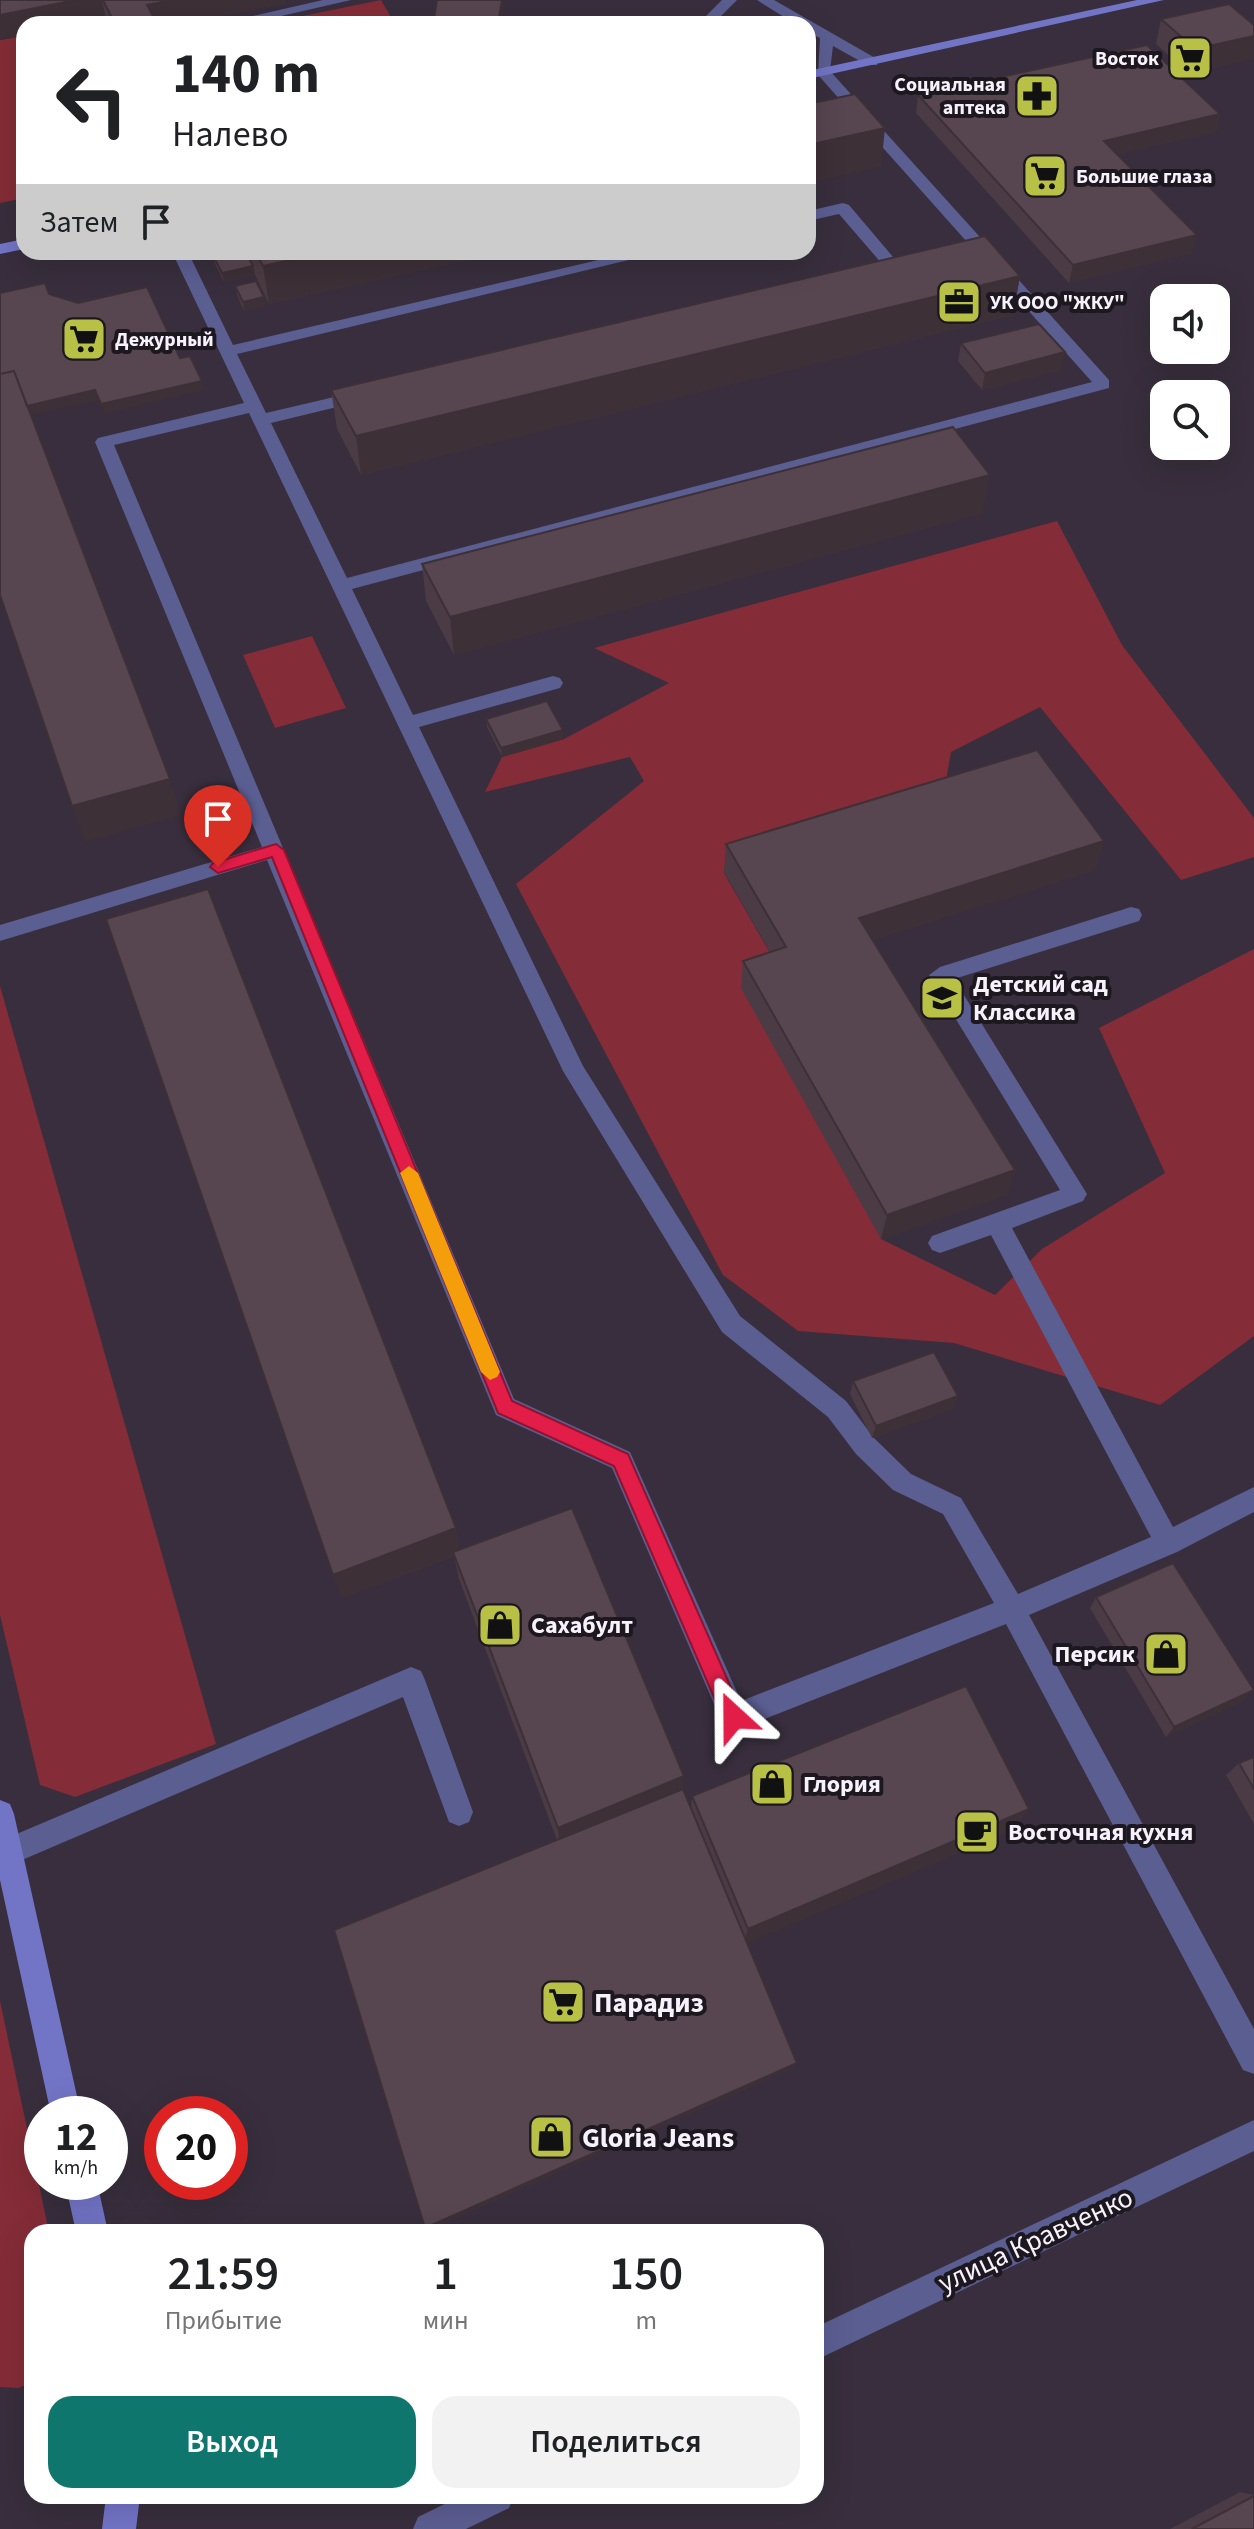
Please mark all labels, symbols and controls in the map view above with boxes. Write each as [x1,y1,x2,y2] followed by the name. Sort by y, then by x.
[1166,34,1214,82] supermarket icon: Восток
[172,35,320,114] text: 140 m
[1095,45,1159,73] place label: Восток
[40,48,144,152] icon: left
[894,71,1006,122] place label: Социальная аптека
[1013,72,1061,120] pharmacy icon: Социальная аптека
[172,109,288,160] text: Налево
[1021,152,1069,200] supermarket icon: Большие глаза
[1076,163,1212,191] place label: Большие глаза
[134,200,178,244] icon: arrive
[40,201,118,244] text: Затем
[935,278,983,326] office icon: УК ООО "ЖКУ"
[1150,284,1230,460] map controls
[1150,284,1230,364] button: sound
[990,289,1125,317] place label: УК ООО "ЖКУ"
[60,315,108,363] supermarket icon: Дежурный
[115,326,214,354] place label: Дежурный
[1150,380,1230,460] button: search
[184,785,252,867] pin
[196,797,240,841] icon: arrive
[973,967,1108,1030] place label: Детский сад Классика
[918,974,966,1022] school or university icon: Детский сад Классика
[476,1601,524,1649] shop icon: Сахабулт
[531,1608,633,1643] place label: Сахабулт
[1142,1630,1190,1678] shop icon: Персик
[1055,1637,1136,1672] place label: Персик
[692,1675,776,1759] position arrow
[748,1760,796,1808] shop icon: Глория
[803,1767,881,1802] place label: Глория
[953,1808,1001,1856] cafe icon: Восточная кухня
[1008,1815,1193,1850] place label: Восточная кухня
[539,1978,587,2026] supermarket icon: Парадиз
[594,1983,704,2023] place label: Парадиз
[144,2096,248,2200] speed limit sign: 20
[55,2109,97,2166] text: 12
[527,2113,575,2161] shop icon: Gloria Jeans
[582,2118,734,2158] place label: Gloria Jeans
[54,2154,98,2182] text: km/h
[931,2177,1139,2303] street label: улица Кравченко
[168,2240,279,2308] text: 21:59
[433,2240,458,2308] text: 1
[609,2240,683,2308] text: 150
[165,2302,282,2339] text: Прибытие
[423,2302,469,2339] text: мин
[635,2302,657,2339] text: m
[48,2396,416,2488] button: Выход
[432,2396,800,2488] button: Поделиться

